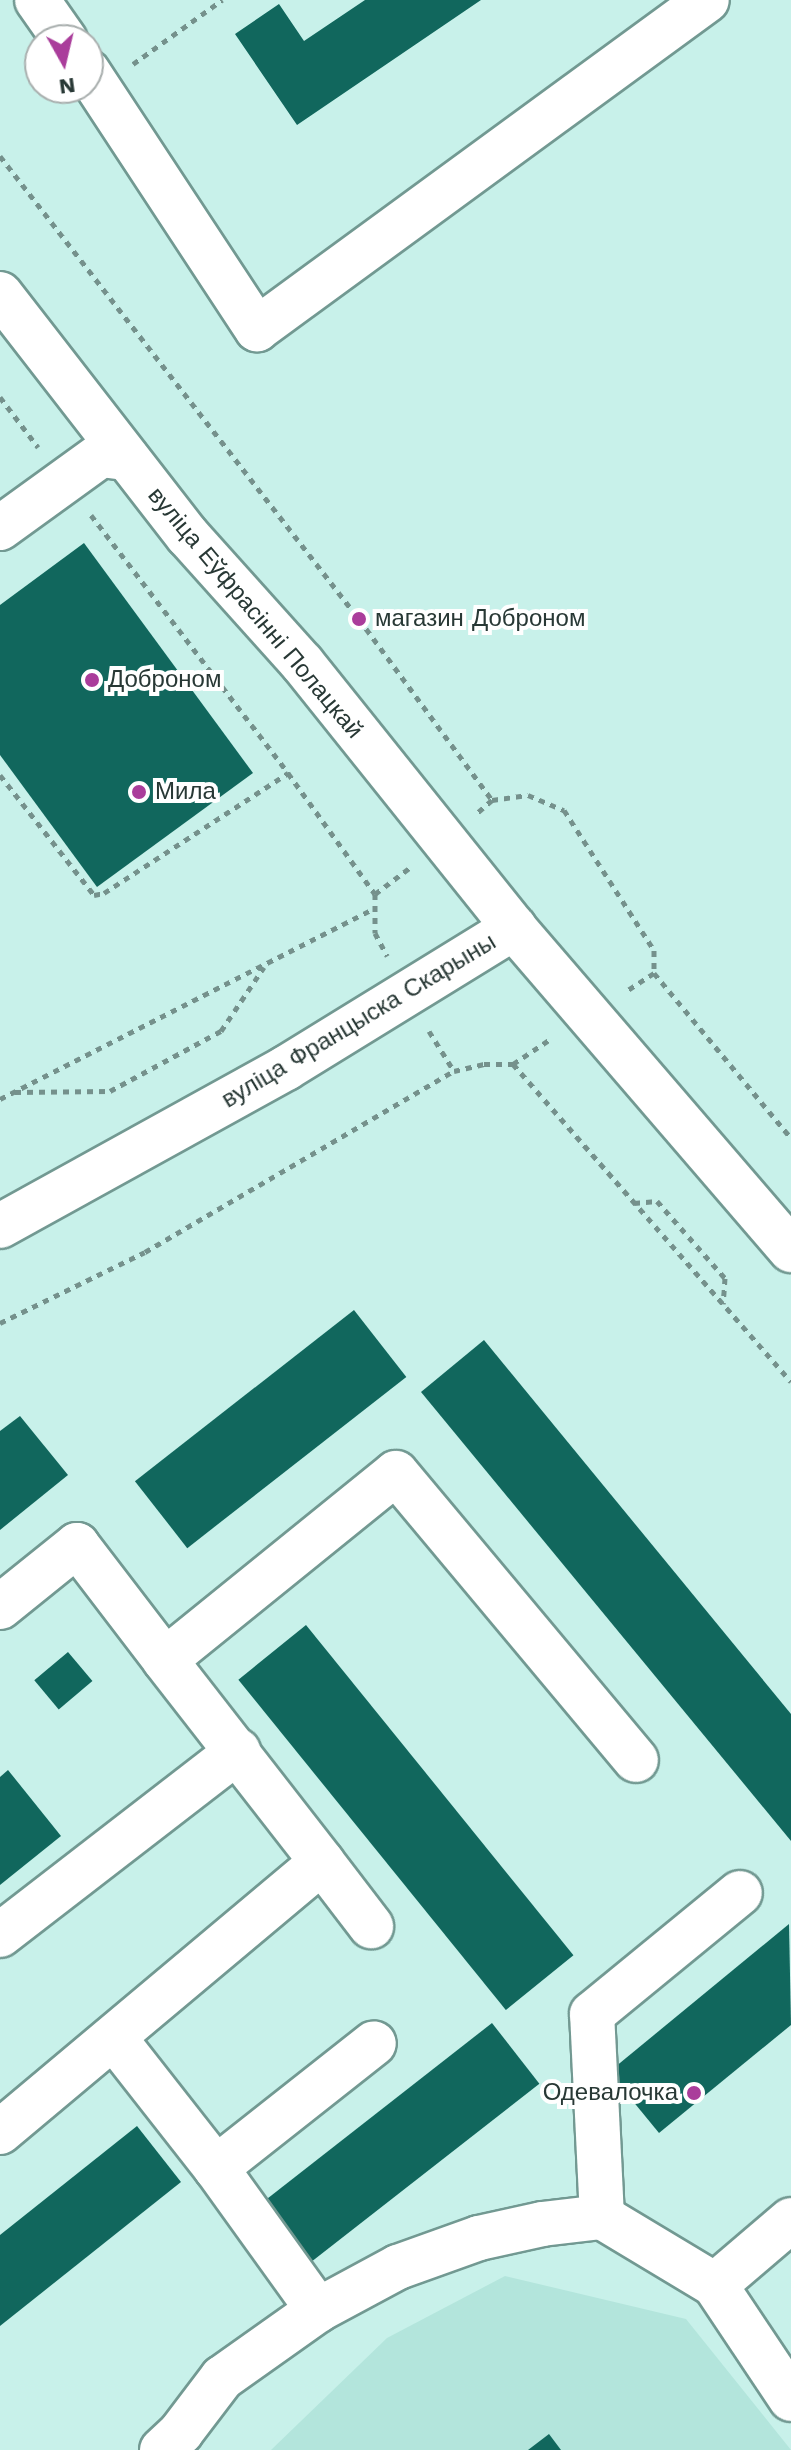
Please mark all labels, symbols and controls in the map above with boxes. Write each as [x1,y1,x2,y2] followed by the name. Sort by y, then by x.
[24,24,104,104] north arrow
[57,73,77,100] text: N
[141,482,369,744] street label: вуліца Еўфрасінні Полацкай
[375,605,585,633] place label: магазин Доброном
[350,610,368,628] marker: магазин Доброном
[108,666,221,694] place label: Доброном
[83,671,101,689] marker: Доброном
[155,778,216,806] place label: Мила
[130,783,148,801] marker: Мила
[217,928,501,1114] street label: вуліца Францыска Скарыны
[543,2079,678,2107] place label: Одевалочка
[685,2084,703,2102] marker: Одевалочка

